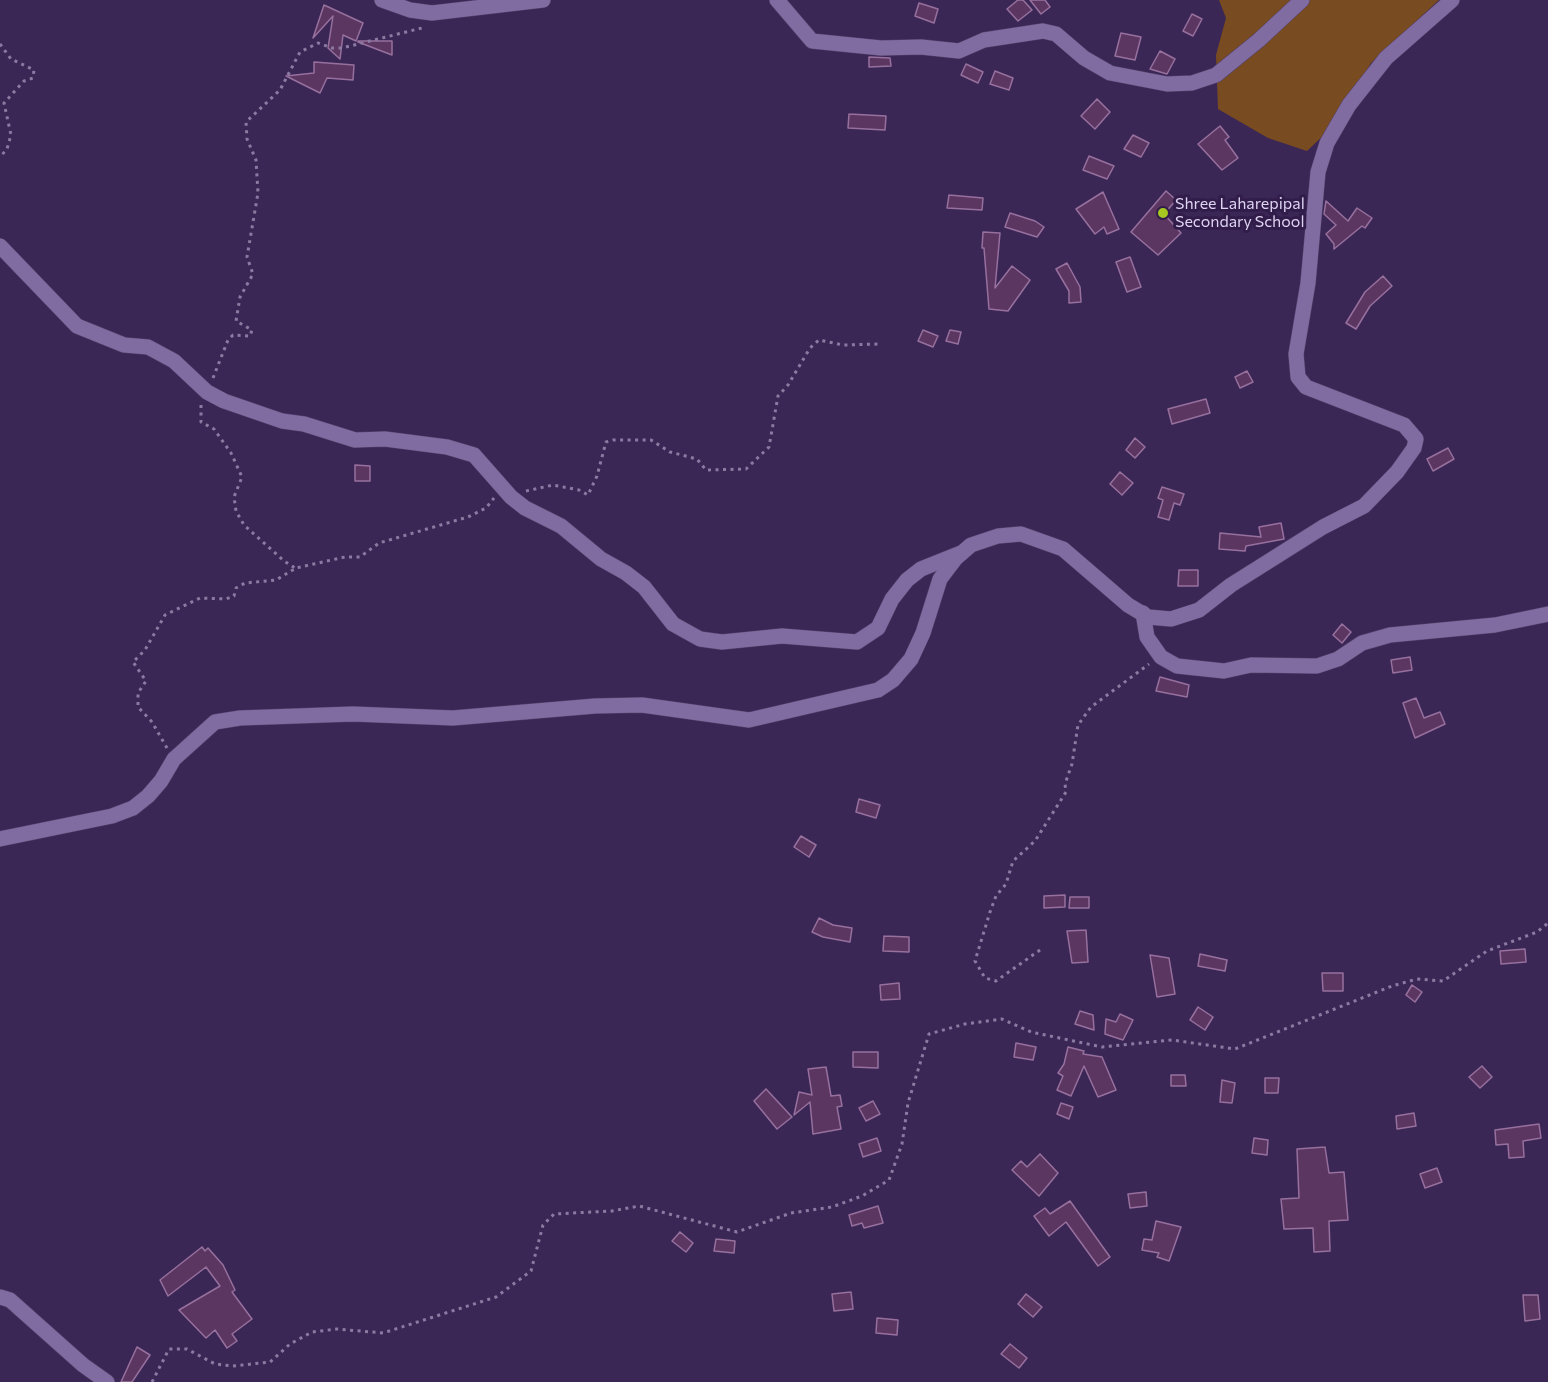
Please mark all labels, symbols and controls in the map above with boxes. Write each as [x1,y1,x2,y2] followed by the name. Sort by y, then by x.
[1175,194,1305,232] place label: Shree Laharepipal Secondary School
[1156,206,1170,220] marker: Shree Laharepipal Secondary School

